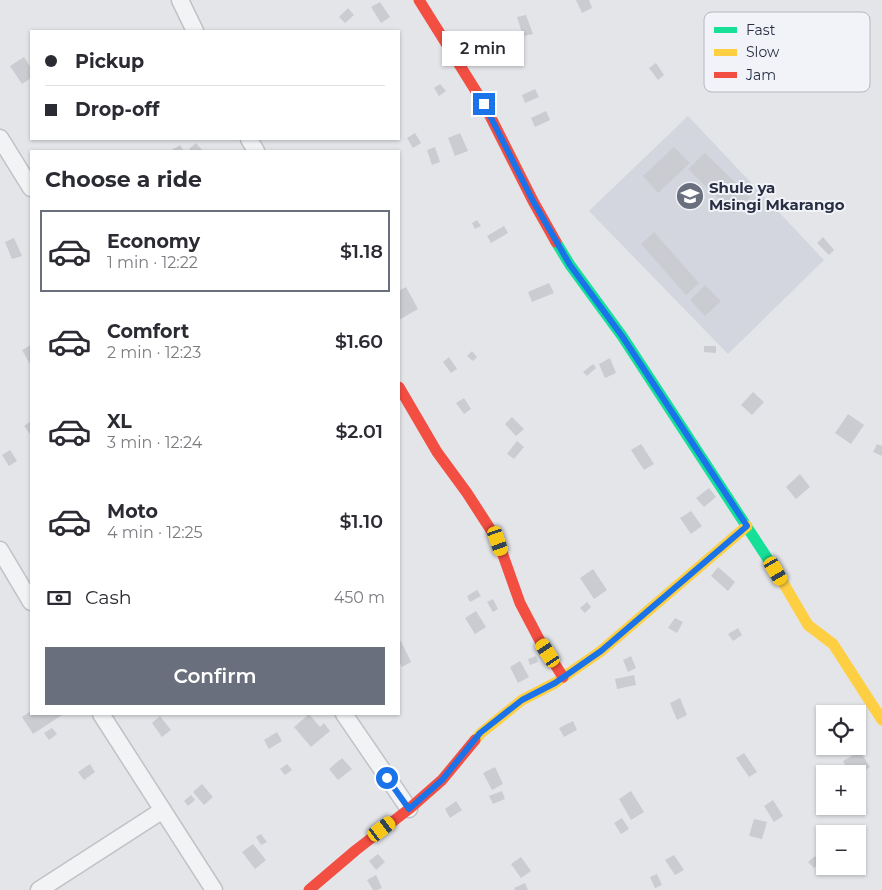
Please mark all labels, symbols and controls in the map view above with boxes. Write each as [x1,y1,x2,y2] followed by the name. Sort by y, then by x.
[704,12,870,92] legend
[746,21,776,39] text: Fast
[443,32,525,66] callout: 2 min
[460,39,506,58] text: 2 min
[746,43,780,61] text: Slow
[75,50,144,73] text: Pickup
[745,66,776,84] text: Jam
[473,93,495,115] route end
[75,98,159,121] text: Drop-off
[45,166,202,193] text: Choose a ride
[709,178,845,214] place label: Shule ya Msingi Mkarango
[675,181,705,211] school or university icon: Shule ya Msingi Mkarango
[47,229,92,274] icon: car
[107,230,200,253] text: Economy
[340,240,383,263] text: $1.18
[107,253,198,272] text: 1 min · 12:22
[47,319,92,364] icon: car
[107,320,189,343] text: Comfort
[335,330,383,353] text: $1.60
[107,343,201,362] text: 2 min · 12:23
[47,409,92,454] icon: car
[107,410,132,433] text: XL
[335,420,383,443] text: $2.01
[107,433,202,452] text: 3 min · 12:24
[47,499,92,544] icon: car
[107,500,158,523] text: Moto
[340,510,383,533] text: $1.10
[107,523,203,542] text: 4 min · 12:25
[486,524,509,558] car
[762,554,789,588] car
[45,584,73,612] icon: cash
[85,586,132,609] text: Cash
[334,588,385,607] text: 450 m
[533,636,562,670] car
[45,647,385,705] button: Confirm
[816,705,866,875] map controls
[816,705,866,755] button: locate
[816,765,866,815] button: +
[376,767,398,789] route start
[365,814,398,844] car
[816,825,866,875] button: −

